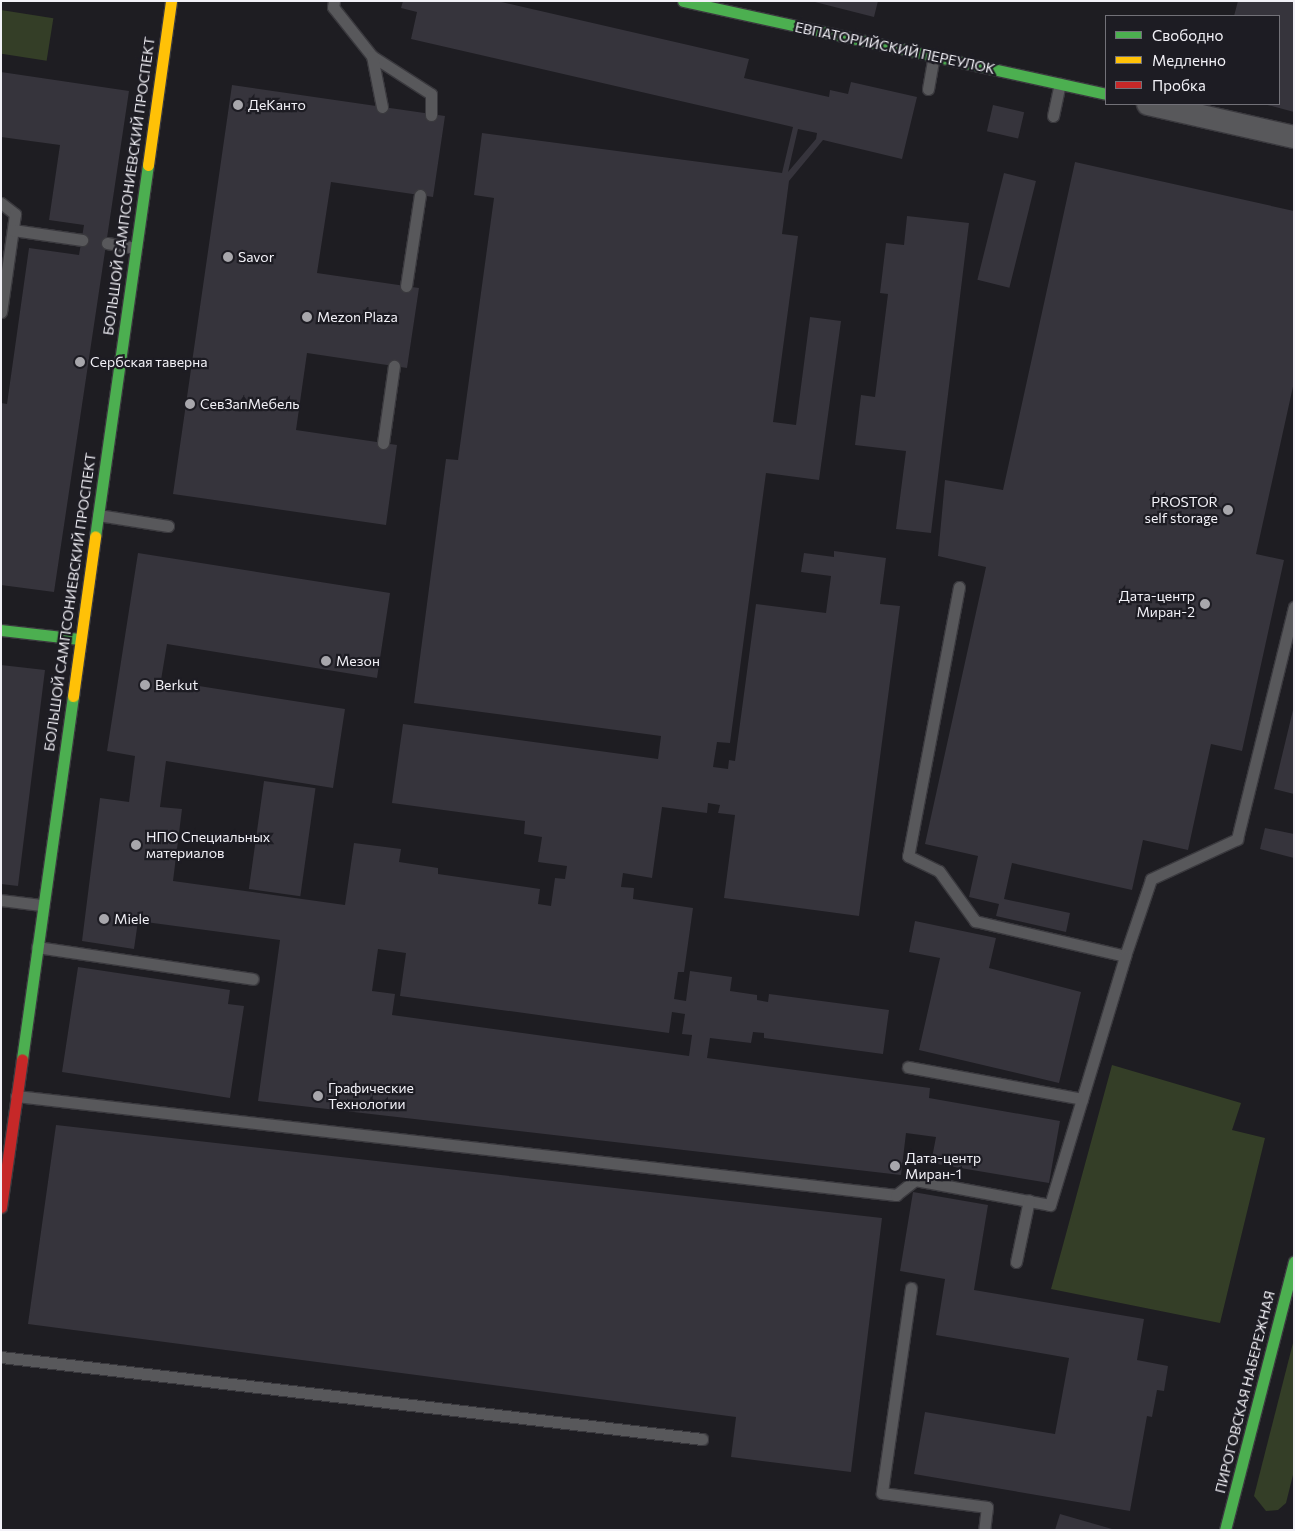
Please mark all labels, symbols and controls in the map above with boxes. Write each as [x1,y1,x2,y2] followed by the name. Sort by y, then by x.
[1105,15,1280,105] legend
[793,19,997,77] street label: ЕВПАТОРИЙСКИЙ ПЕРЕУЛОК
[1152,26,1223,44] text: Свободно
[100,36,158,336] street label: БОЛЬШОЙ САМПСОНИЕВСКИЙ ПРОСПЕКТ
[1152,51,1226,69] text: Медленно
[1152,76,1206,94] text: Пробка
[248,97,306,113] place label: ДеКанто
[232,99,244,111] marker: ДеКанто
[238,249,274,265] place label: Savor
[222,251,234,263] marker: Savor
[317,309,398,325] place label: Mezon Plaza
[301,311,313,323] marker: Mezon Plaza
[90,354,207,370] place label: Сербская таверна
[74,356,86,368] marker: Сербская таверна
[200,396,300,412] place label: СевЗапМебель
[184,398,196,410] marker: СевЗапМебель
[41,452,99,752] street label: БОЛЬШОЙ САМПСОНИЕВСКИЙ ПРОСПЕКТ
[1145,494,1218,526] place label: PROSTOR self storage
[1222,504,1234,516] marker: PROSTOR self storage
[1119,588,1195,620] place label: Дата-центр Миран-2
[1199,598,1211,610] marker: Дата-центр Миран-2
[336,653,380,669] place label: Мезон
[320,655,332,667] marker: Мезон
[155,677,198,693] place label: Berkut
[139,679,151,691] marker: Berkut
[146,829,270,862] place label: НПО Специальных материалов
[130,839,142,851] marker: НПО Специальных материалов
[114,911,149,927] place label: Miele
[98,913,110,925] marker: Miele
[328,1080,414,1112] place label: Графические Технологии
[312,1090,324,1102] marker: Графические Технологии
[905,1150,981,1182] place label: Дата-центр Миран-1
[889,1160,901,1172] marker: Дата-центр Миран-1
[1212,1289,1278,1495] street label: ПИРОГОВСКАЯ НАБЕРЕЖНАЯ

